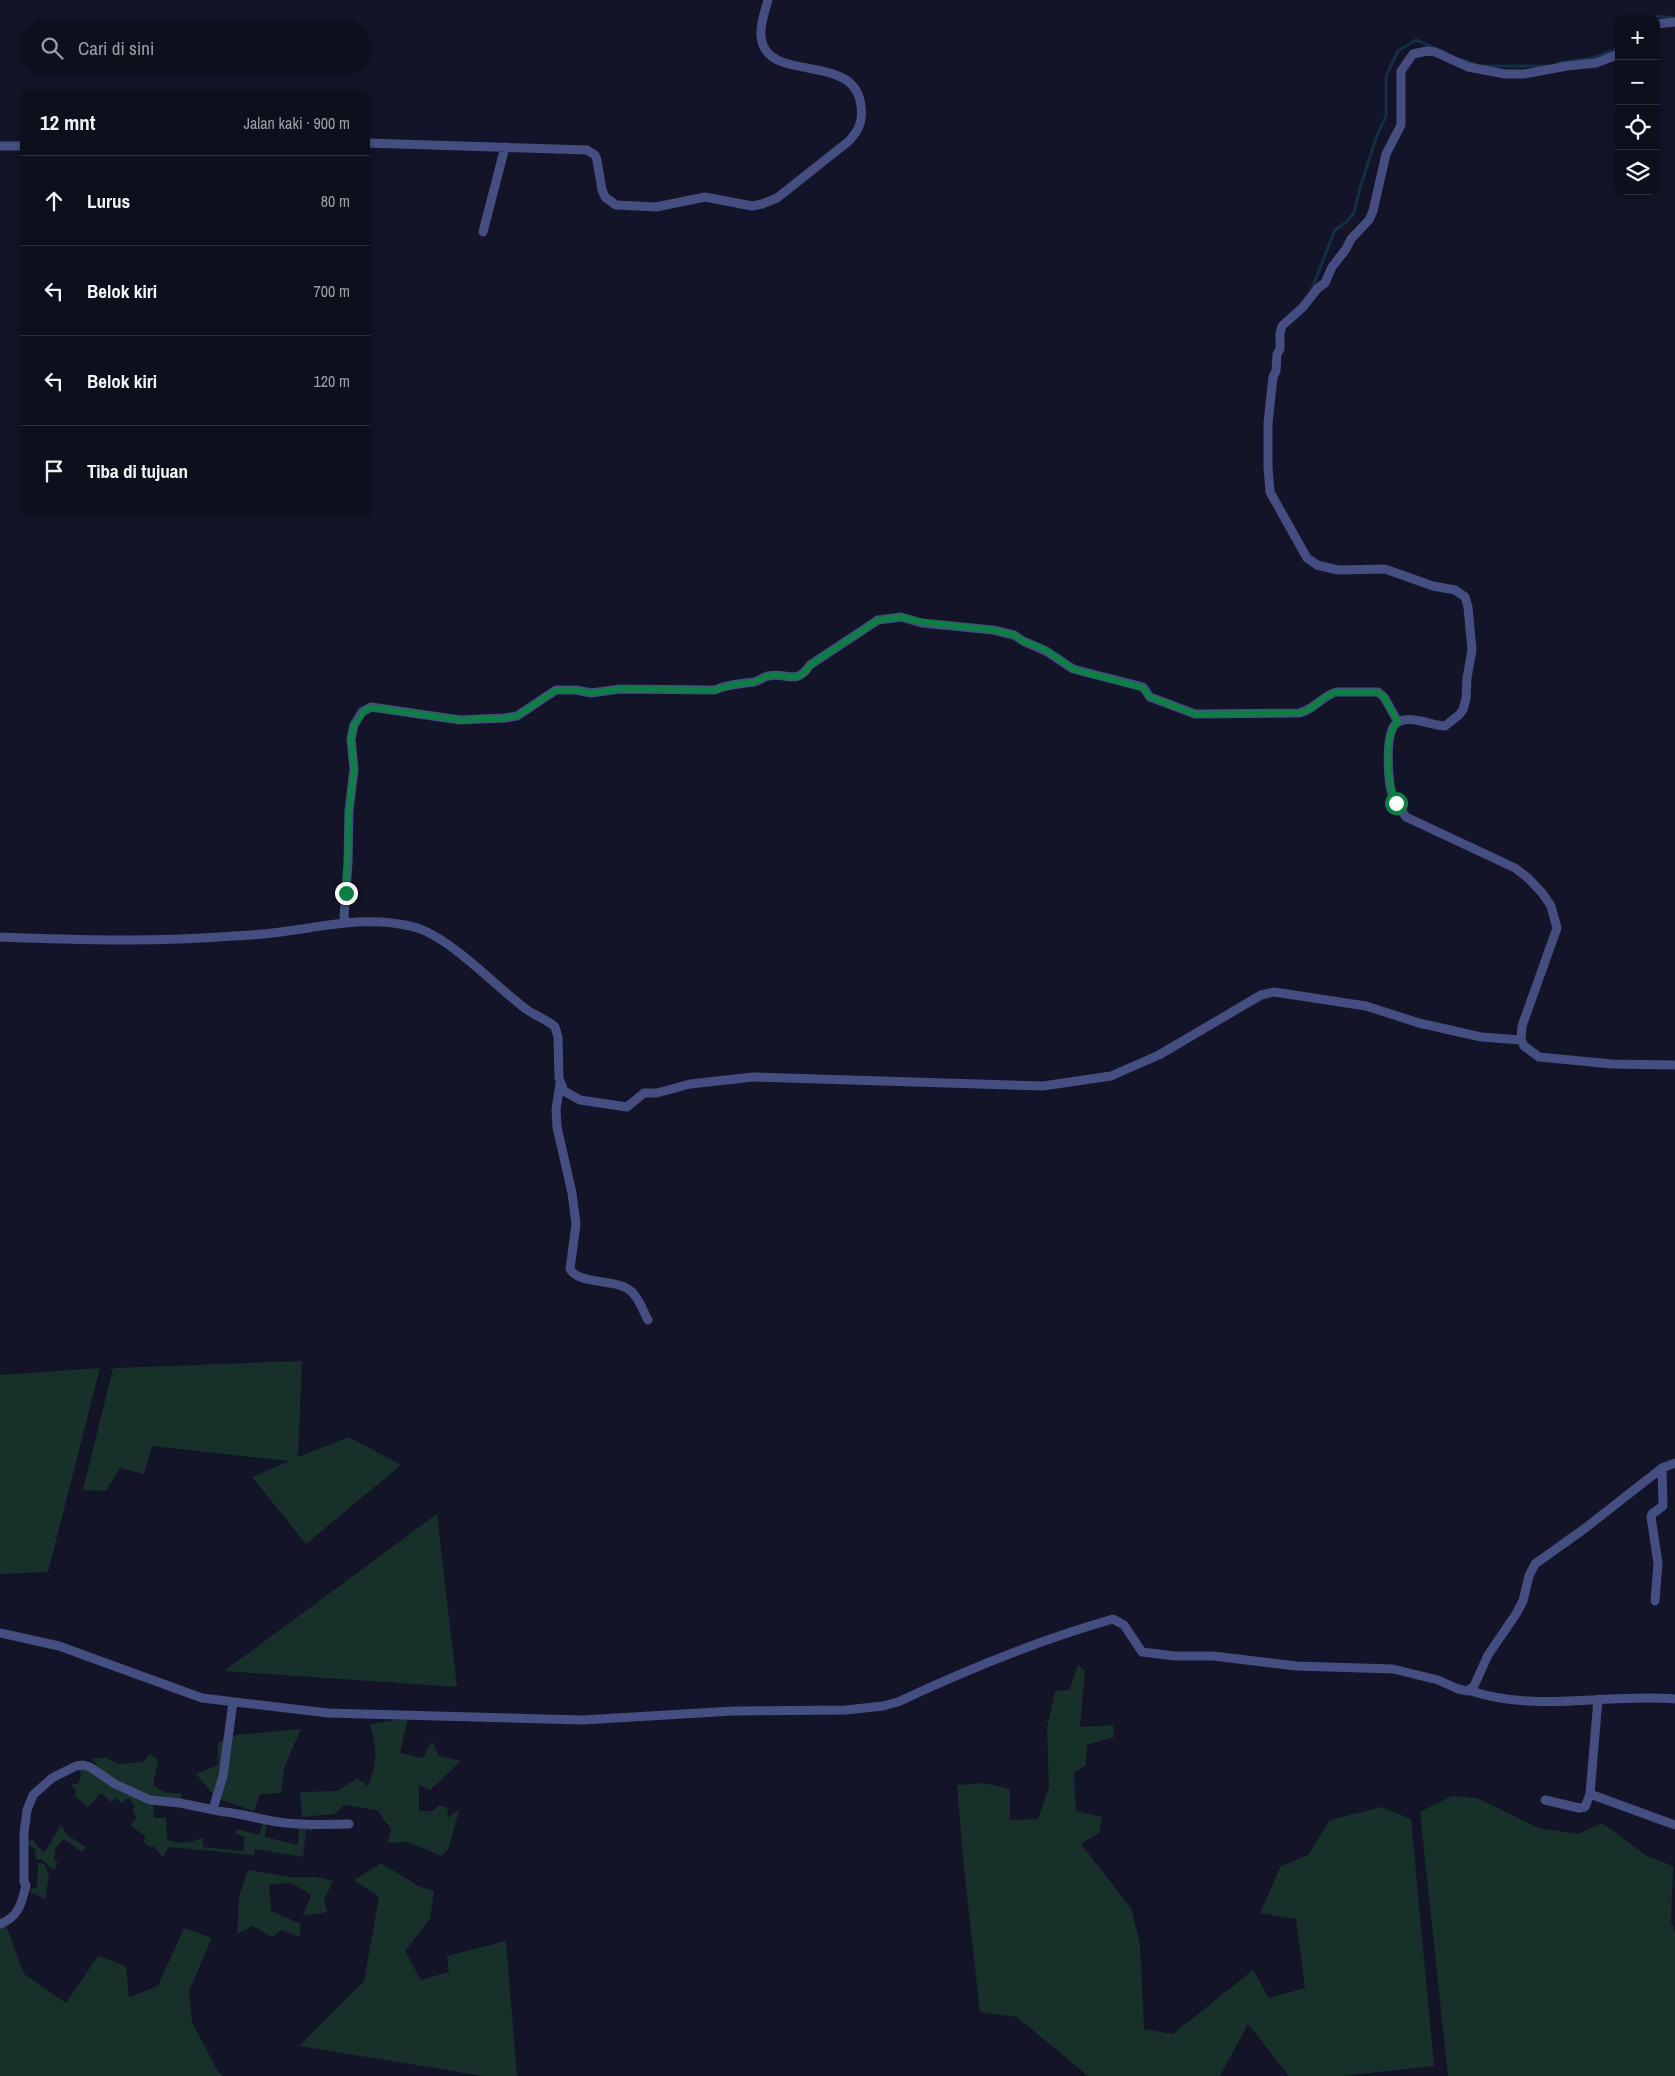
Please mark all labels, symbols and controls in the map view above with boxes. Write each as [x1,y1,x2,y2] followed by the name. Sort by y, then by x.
[1615,15,1660,195] map controls
[1615,15,1660,60] button: +
[20,20,370,75] search box
[38,34,66,62] icon: search
[78,35,154,61] text: Cari di sini
[1615,60,1660,105] button: −
[1615,105,1660,150] button: locate
[40,108,96,137] text: 12 mnt
[244,112,350,134] text: Jalan kaki · 900 m
[1615,150,1660,195] button: layers
[40,187,68,215] icon: ahead
[87,188,130,214] text: Lurus
[321,190,350,212] text: 80 m
[40,277,68,305] icon: left
[87,278,157,304] text: Belok kiri
[314,280,350,302] text: 700 m
[40,367,68,395] icon: left
[87,368,157,394] text: Belok kiri
[314,370,350,392] text: 120 m
[40,457,68,485] icon: arrive
[87,458,188,484] text: Tiba di tujuan
[1385,792,1408,815] route start
[335,882,358,905] route end

